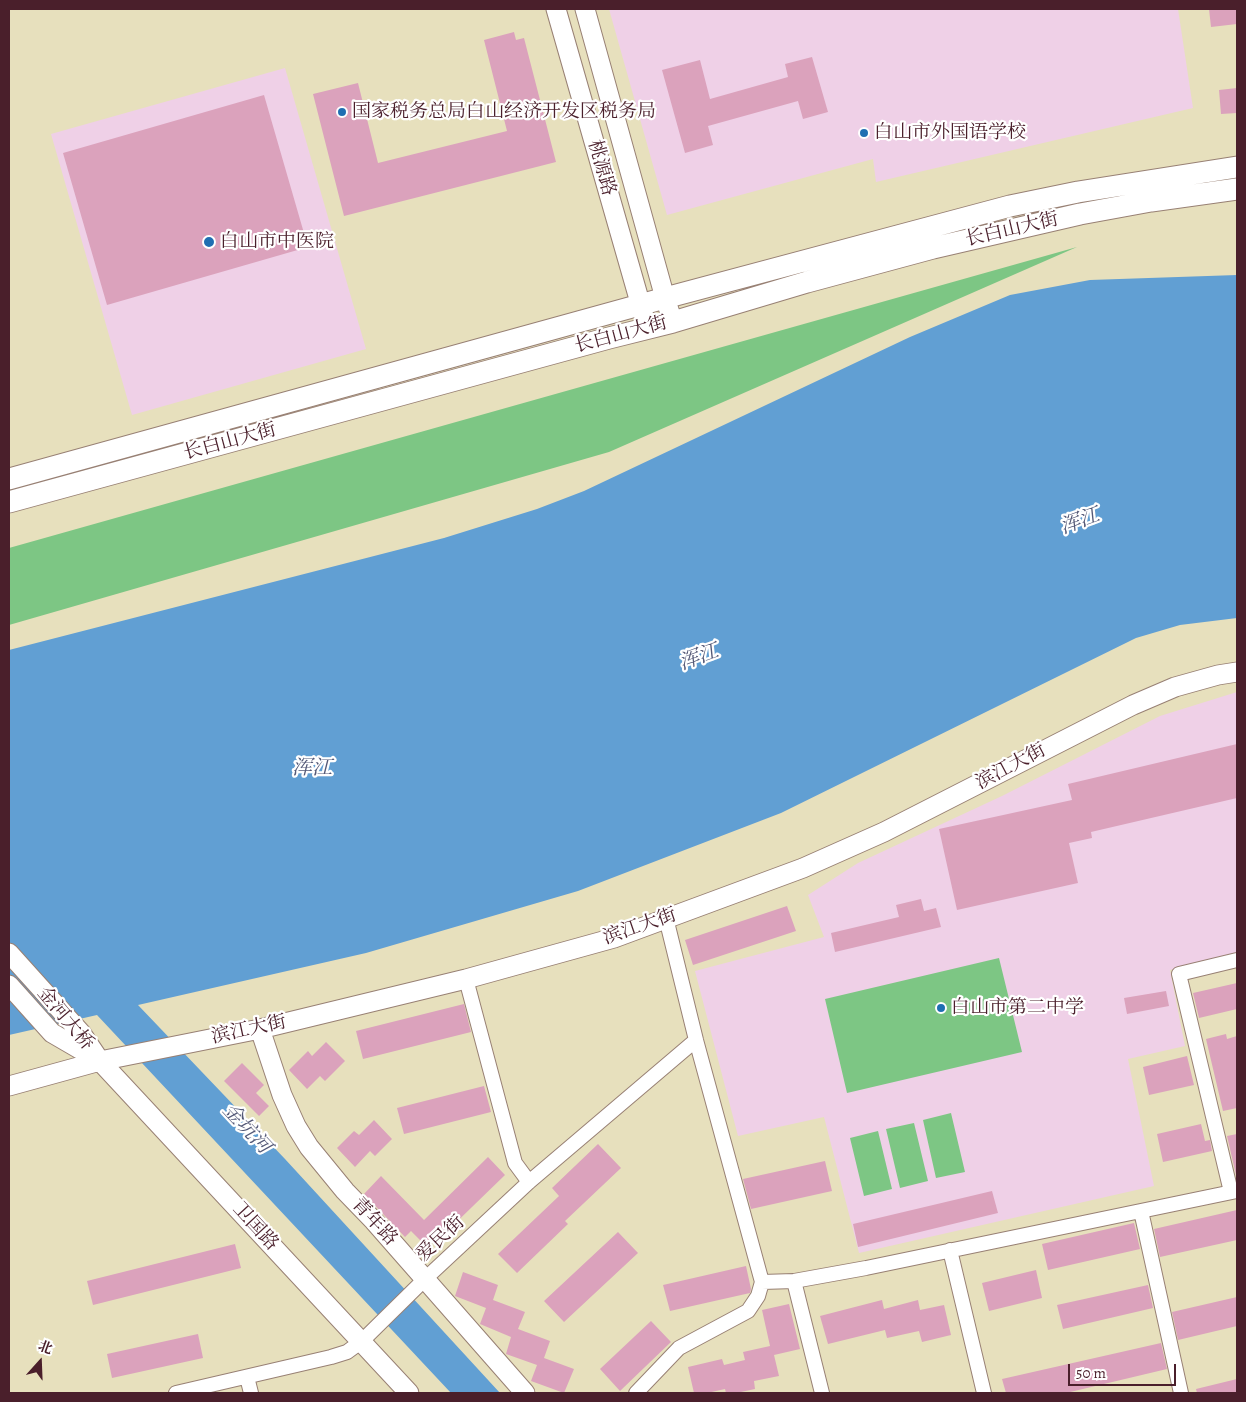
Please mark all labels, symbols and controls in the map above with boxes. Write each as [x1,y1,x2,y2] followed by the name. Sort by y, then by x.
[352,101,656,123] place label: 国家税务总局白山经济开发区税务局
[336,106,348,118] marker: 国家税务总局白山经济开发区税务局
[874,122,1026,144] place label: 白山市外国语学校
[858,127,870,139] marker: 白山市外国语学校
[582,137,620,199] street label: 桃源路
[963,208,1061,252] street label: 长白山大街
[220,231,334,253] place label: 白山市中医院
[202,235,216,249] marker: 白山市中医院
[572,312,670,358] street label: 长白山大街
[181,419,279,465] street label: 长白山大街
[1057,504,1103,540] water label: 浑江
[676,640,722,676] water label: 浑江
[972,739,1050,795] street label: 滨江大街
[292,757,332,781] water label: 浑江
[600,904,680,950] street label: 滨江大街
[32,983,98,1055] street label: 金河大桥
[951,997,1084,1019] place label: 白山市第二中学
[935,1002,947,1014] marker: 白山市第二中学
[209,1011,289,1049] street label: 滨江大街
[217,1099,275,1159] water label: 金坑河
[346,1193,402,1251] street label: 青年路
[227,1198,283,1256] street label: 卫国路
[412,1211,470,1267] street label: 爱民街
[35,1336,55,1359] text: 北
[15,1337,65,1387] north arrow
[1071,1354,1178,1386] scale bar
[1076,1363,1106,1383] text: 50 m

